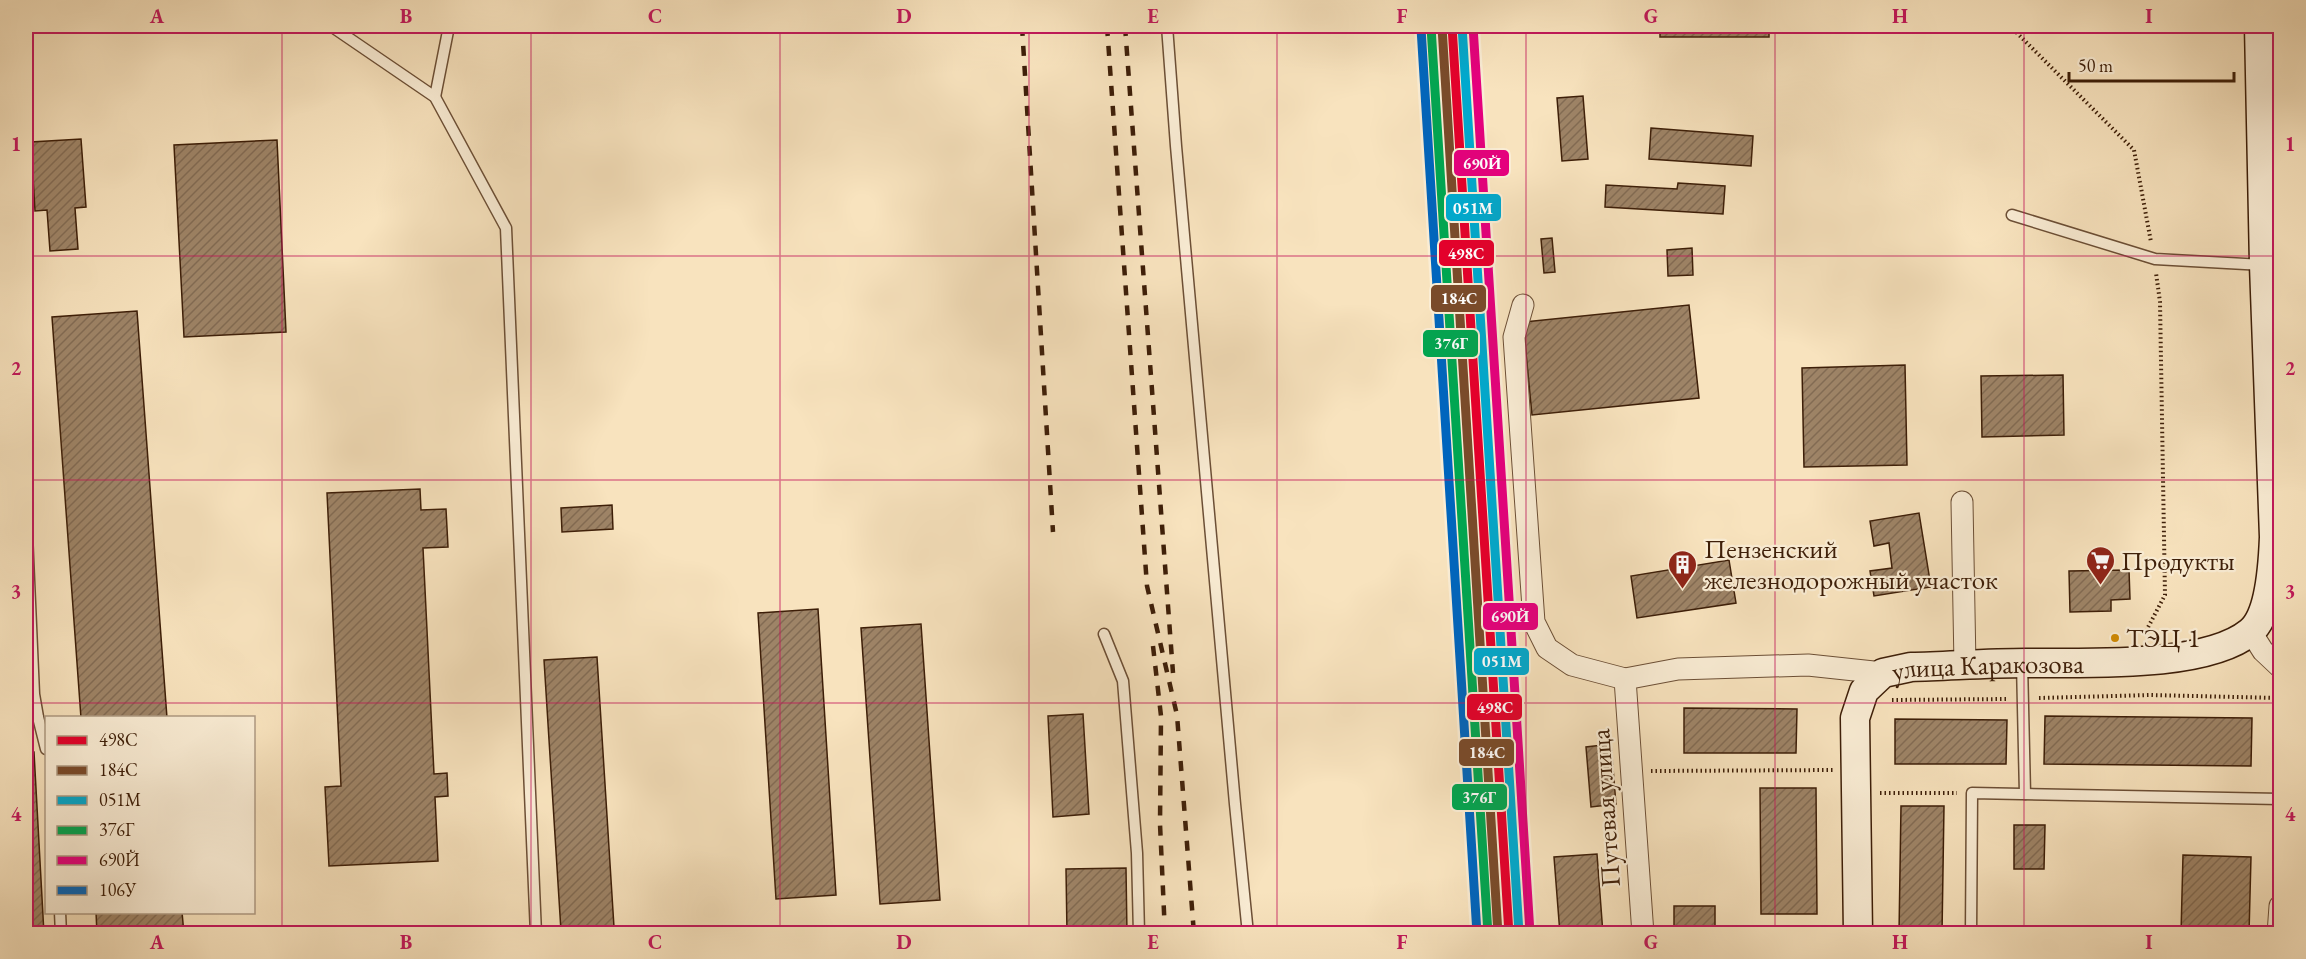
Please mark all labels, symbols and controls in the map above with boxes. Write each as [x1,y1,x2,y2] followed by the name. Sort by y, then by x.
[149,3,165,29] text: A
[400,3,412,29] text: B
[648,3,662,29] text: C
[896,3,912,29] text: D
[1147,3,1159,29] text: E
[1397,3,1408,29] text: F
[1644,3,1658,29] text: G
[1892,3,1908,29] text: H
[2145,3,2153,29] text: I
[2069,45,2234,83] scale bar
[2078,54,2113,77] text: 50 m
[11,131,21,157] text: 1
[2285,131,2295,157] text: 1
[1453,149,1510,177] line badge: 690Й
[1463,153,1501,174] text: 690Й
[1445,193,1502,222] line badge: 051М
[1453,198,1493,219] text: 051М
[1438,239,1495,267] line badge: 498С
[1448,243,1484,264] text: 498С
[1430,284,1487,313] line badge: 184С
[1441,288,1477,309] text: 184С
[1422,329,1479,358] line badge: 376Г
[1434,333,1468,354] text: 376Г
[11,355,22,381] text: 2
[2285,355,2296,381] text: 2
[1704,531,1998,597] place label: Пензенский железнодорожный участок
[2121,543,2235,578] place label: Продукты
[2084,544,2116,586] supermarket icon: Продукты
[1667,548,1699,590] building icon: Пензенский железнодорожный участок
[11,578,21,604] text: 3
[2285,578,2295,604] text: 3
[1482,602,1539,631] line badge: 690Й
[1491,606,1529,627] text: 690Й
[2126,621,2200,655] place label: ТЭЦ-1
[2109,632,2121,644] marker: ТЭЦ-1
[1888,645,2084,688] street label: улица Каракозова
[1473,647,1530,676] line badge: 051М
[1482,651,1522,672] text: 051М
[1466,693,1523,721] line badge: 498С
[1477,697,1513,718] text: 498С
[45,716,255,914] legend
[1582,727,1628,888] street label: Путевая улица
[99,728,138,751] text: 498С
[1458,738,1515,767] line badge: 184С
[1469,742,1505,763] text: 184С
[99,758,138,781] text: 184С
[1451,783,1508,811] line badge: 376Г
[1462,787,1496,808] text: 376Г
[99,788,141,811] text: 051М
[11,801,22,827] text: 4
[2285,801,2296,827] text: 4
[99,818,135,841] text: 376Г
[99,848,140,871] text: 690Й
[99,878,137,901] text: 106У
[149,929,165,955] text: A
[400,929,412,955] text: B
[648,929,662,955] text: C
[896,929,912,955] text: D
[1147,929,1159,955] text: E
[1397,929,1408,955] text: F
[1644,929,1658,955] text: G
[1892,929,1908,955] text: H
[2145,929,2153,955] text: I

